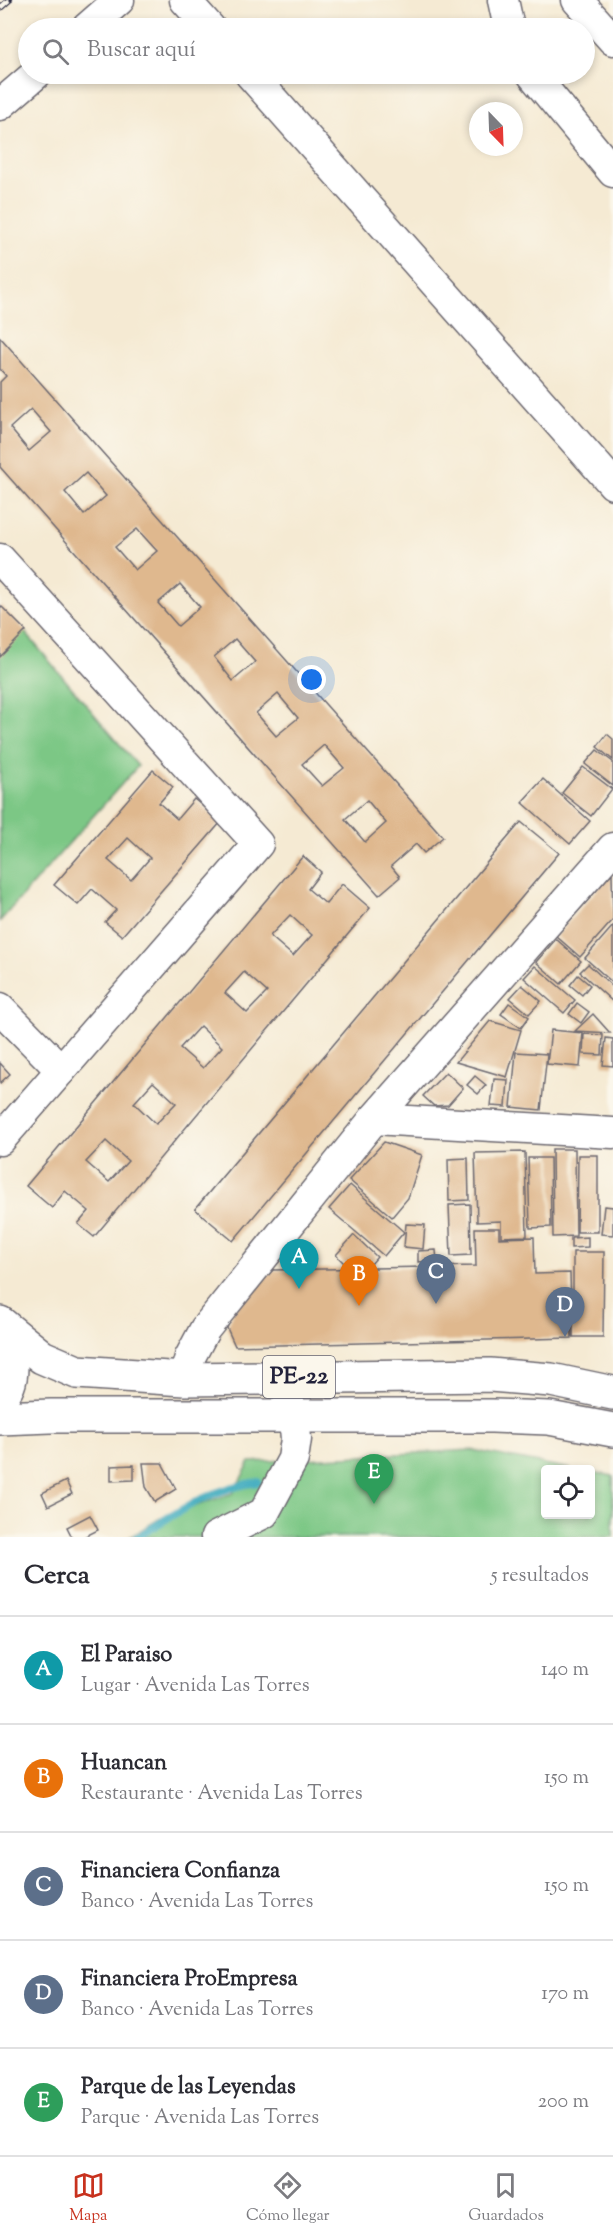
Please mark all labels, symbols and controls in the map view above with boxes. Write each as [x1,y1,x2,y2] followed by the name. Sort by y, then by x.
[18,18,595,84] search box
[39,35,72,68] icon: search
[87,35,196,67] text: Buscar aquí
[469,102,523,156] north arrow
[297,665,326,694] your location
[280,1240,318,1289] pin: A
[416,1254,456,1304] pin: C
[340,1256,378,1306] pin: B
[546,1288,584,1337] pin: D
[263,1356,335,1398] road number: PE-22
[354,1454,394,1504] pin: E
[541,1465,595,1519] map controls
[541,1465,595,1519] button: locate
[24,1558,90,1595] text: Cerca
[491,1562,589,1591] text: 5 resultados
[81,1640,172,1672] text: El Paraiso
[35,1656,52,1685] text: A
[541,1656,589,1685] text: 140 m
[81,1672,310,1701] text: Lugar · Avenida Las Torres
[81,1748,167,1780] text: Huancan
[37,1764,50,1793] text: B
[544,1764,589,1793] text: 150 m
[81,1780,363,1809] text: Restaurante · Avenida Las Torres
[81,1856,280,1888] text: Financiera Confianza
[35,1872,52,1901] text: C
[544,1872,589,1901] text: 150 m
[81,1888,313,1917] text: Banco · Avenida Las Torres
[81,1964,298,1996] text: Financiera ProEmpresa
[36,1980,51,2009] text: D
[541,1980,589,2009] text: 170 m
[81,1996,313,2025] text: Banco · Avenida Las Torres
[81,2072,296,2104] text: Parque de las Leyendas
[37,2088,50,2117] text: E
[538,2088,589,2117] text: 200 m
[81,2104,319,2133] text: Parque · Avenida Las Torres
[69,2169,107,2228] tab: Mapa
[246,2169,330,2228] tab: Cómo llegar
[468,2169,544,2228] tab: Guardados

